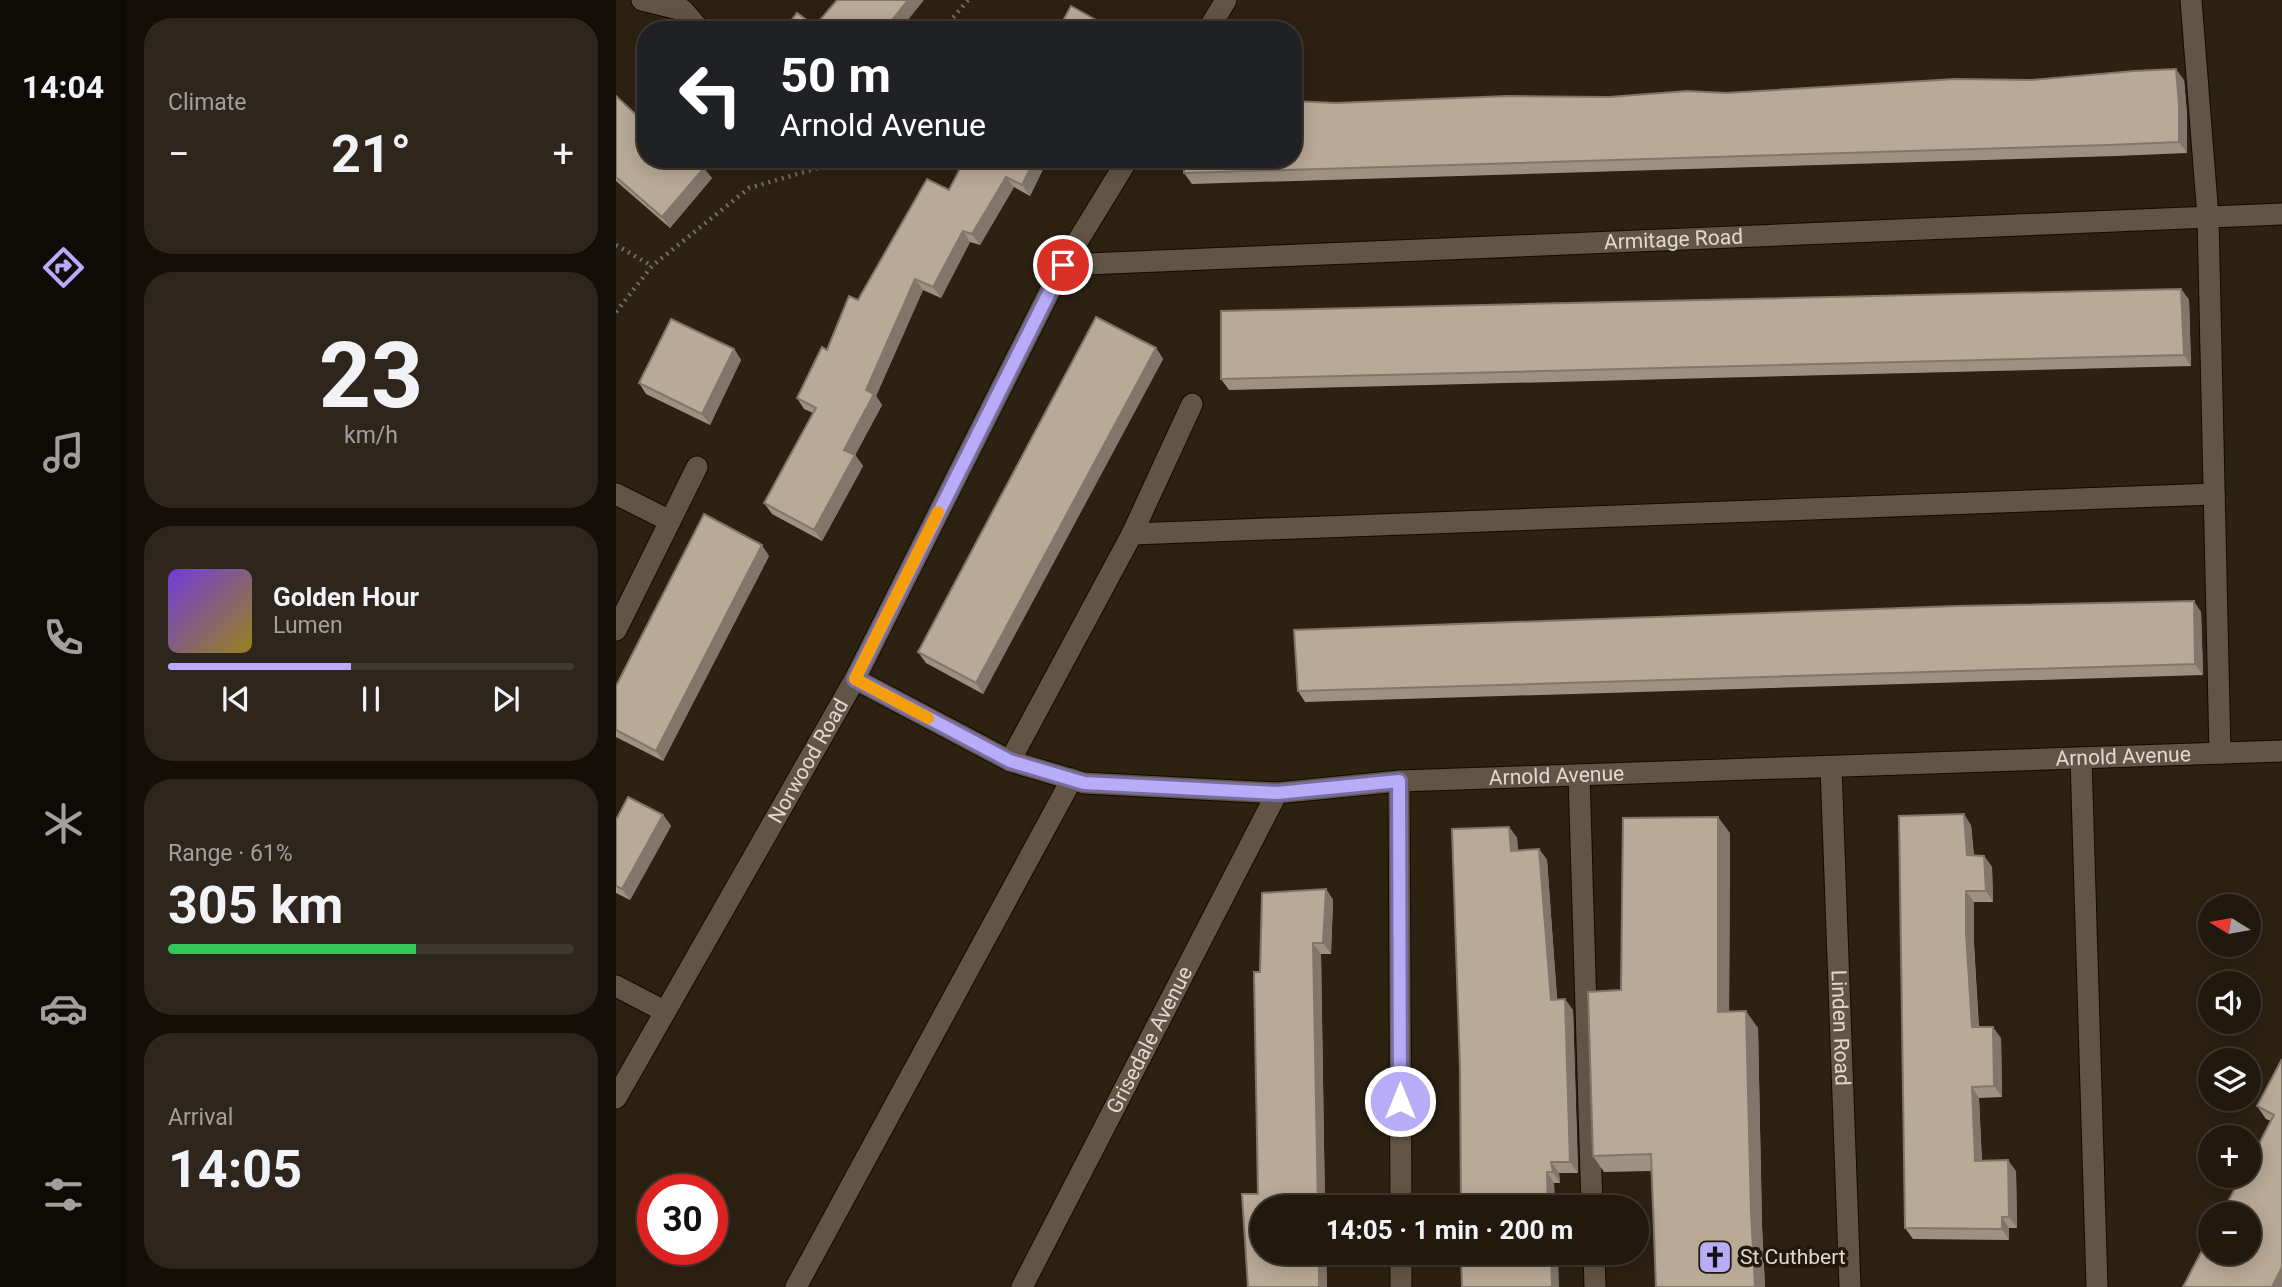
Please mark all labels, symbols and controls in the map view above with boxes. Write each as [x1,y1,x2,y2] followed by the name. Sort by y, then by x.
[780,47,891,104] text: 50 m
[665,49,756,140] icon: left
[22,68,104,106] text: 14:04
[168,89,247,116] text: Climate
[780,106,986,144] text: Arnold Avenue
[331,124,411,185] text: 21°
[168,132,190,176] text: −
[552,132,574,176] text: +
[1604,225,1743,254] street label: Armitage Road
[1033,235,1093,295] pin
[39,243,88,292] icon: directions
[1044,246,1082,284] icon: arrive
[319,323,423,429] text: 23
[344,422,398,449] text: km/h
[39,428,88,477] icon: music
[273,582,419,612] text: Golden Hour
[273,612,343,639] text: Lumen
[39,613,88,662] icon: phone
[217,680,255,718] icon: previous
[352,680,390,718] icon: pause
[487,680,525,718] icon: next
[763,695,853,827] street label: Norwood Road
[2055,742,2191,771] street label: Arnold Avenue
[1488,761,1625,790] street label: Arnold Avenue
[39,799,88,848] icon: climate
[168,840,293,867] text: Range · 61%
[168,875,343,936] text: 305 km
[2198,894,2261,957] north arrow
[2198,894,2261,1265] map controls
[1102,962,1197,1117] street label: Grisedale Avenue
[1826,969,1855,1086] street label: Linden Road
[2198,971,2261,1034] button: sound
[39,984,88,1033] icon: car
[2198,1048,2261,1111] button: layers
[1363,1064,1437,1138] position arrow
[168,1104,233,1131] text: Arrival
[2198,1125,2261,1188] button: +
[168,1139,302,1200] text: 14:05
[39,1170,88,1219] icon: filters
[637,1174,728,1265] speed limit sign: 30
[2198,1202,2261,1265] button: −
[1326,1215,1573,1245] text: 14:05 · 1 min · 200 m
[1696,1238,1734,1276] church icon: St Cuthbert
[1740,1245,1846,1269] place label: St Cuthbert

